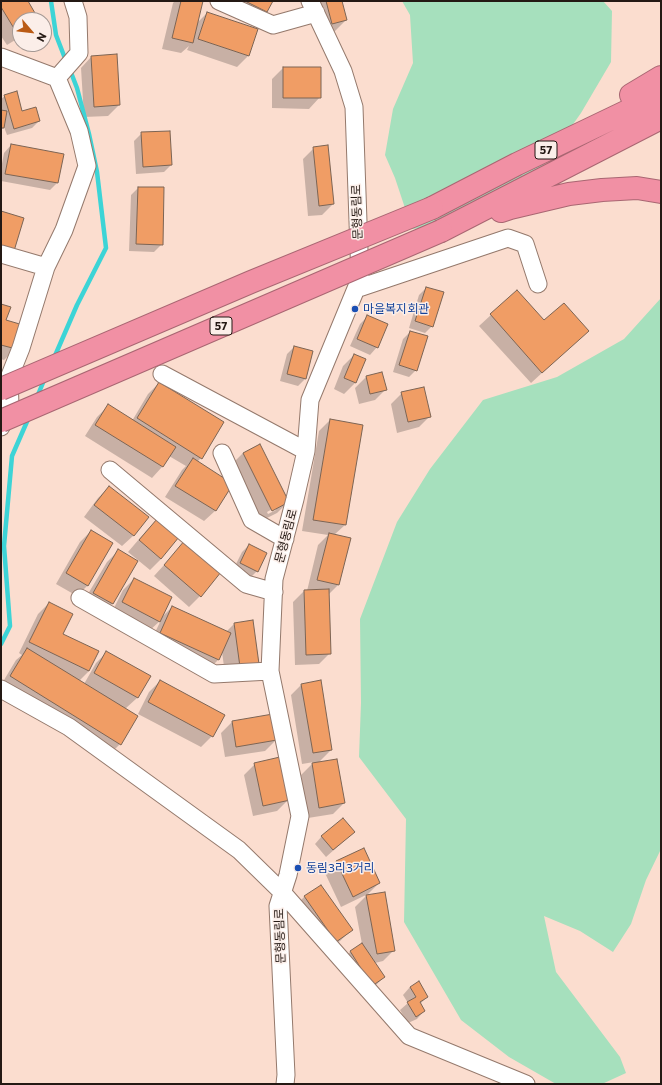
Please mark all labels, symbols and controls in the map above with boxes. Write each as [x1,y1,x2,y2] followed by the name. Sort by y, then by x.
[12,12,52,52] north arrow
[34,31,50,44] text: N
[535,141,557,159] road number: 57
[349,184,365,240] street label: 문형동림로
[363,302,429,316] place label: 마을복지회관
[350,304,360,314] marker: 마을복지회관
[210,317,232,335] road number: 57
[272,507,300,565] street label: 문형동림로
[306,861,375,875] place label: 동림3리3거리
[293,863,303,873] marker: 동림3리3거리
[272,908,288,964] street label: 문형동림로

